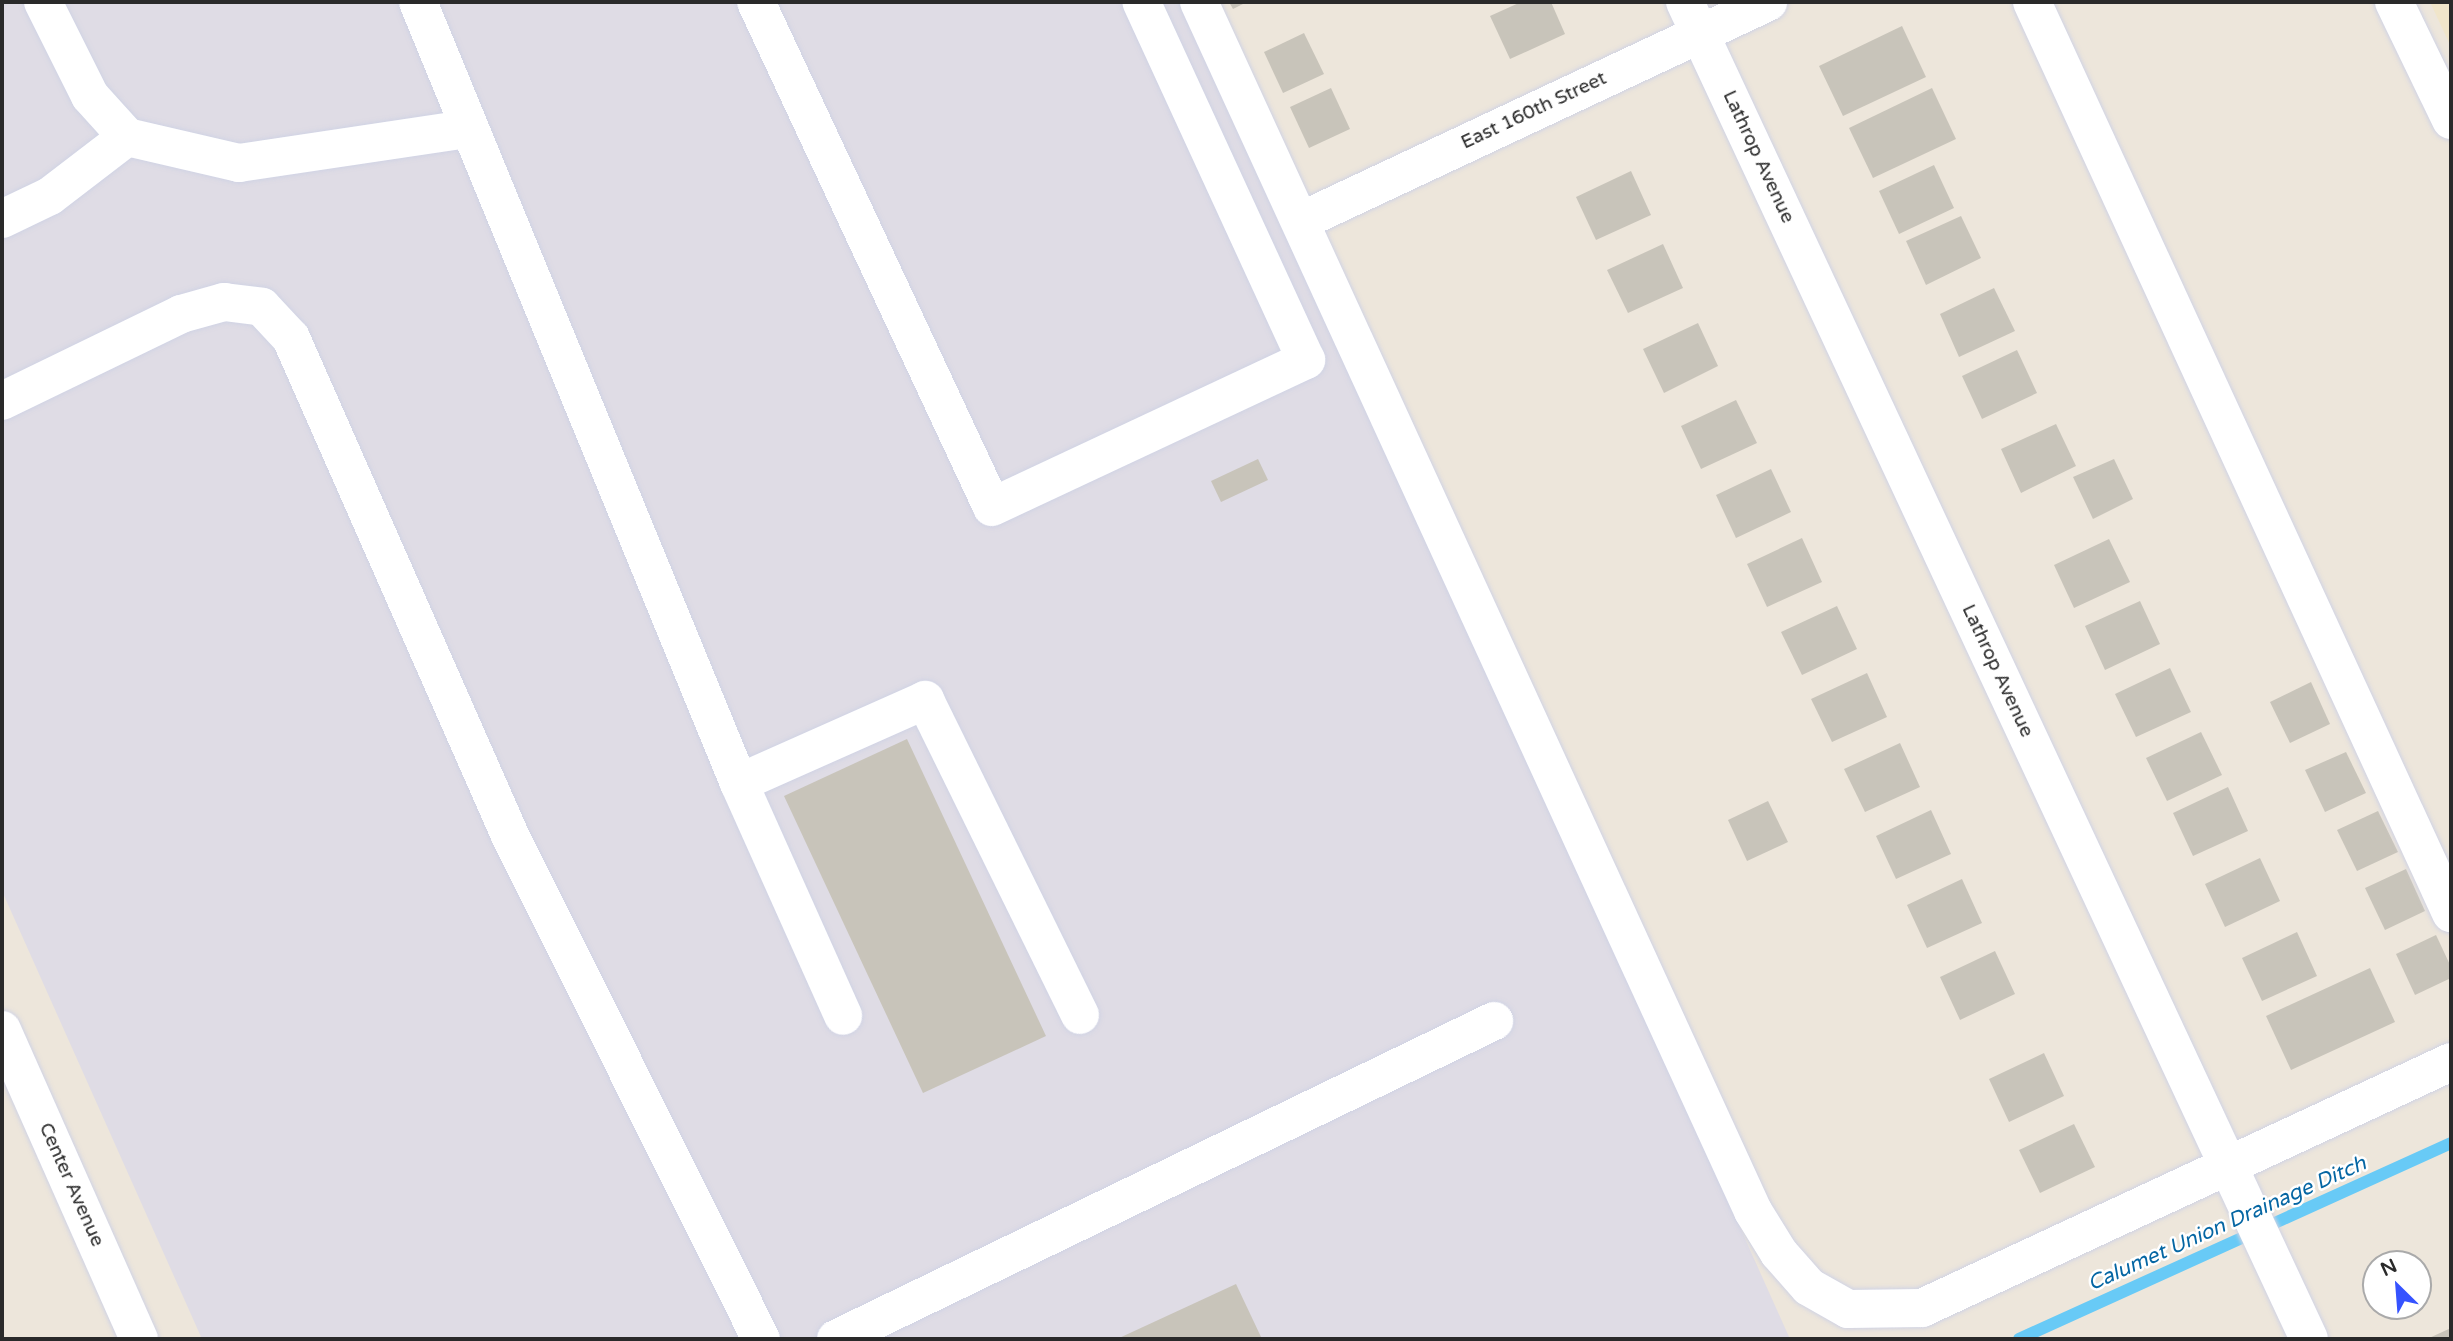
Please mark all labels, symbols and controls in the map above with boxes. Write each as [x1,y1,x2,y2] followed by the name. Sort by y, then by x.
[1458,67,1610,155] street label: East 160th Street
[1717,87,1799,227] street label: Lathrop Avenue
[1956,601,2038,741] street label: Lathrop Avenue
[34,1120,108,1250] street label: Center Avenue
[2084,1151,2370,1297] water label: Calumet Union Drainage Ditch
[2362,1250,2432,1320] north arrow
[2377,1255,2401,1281] text: N

